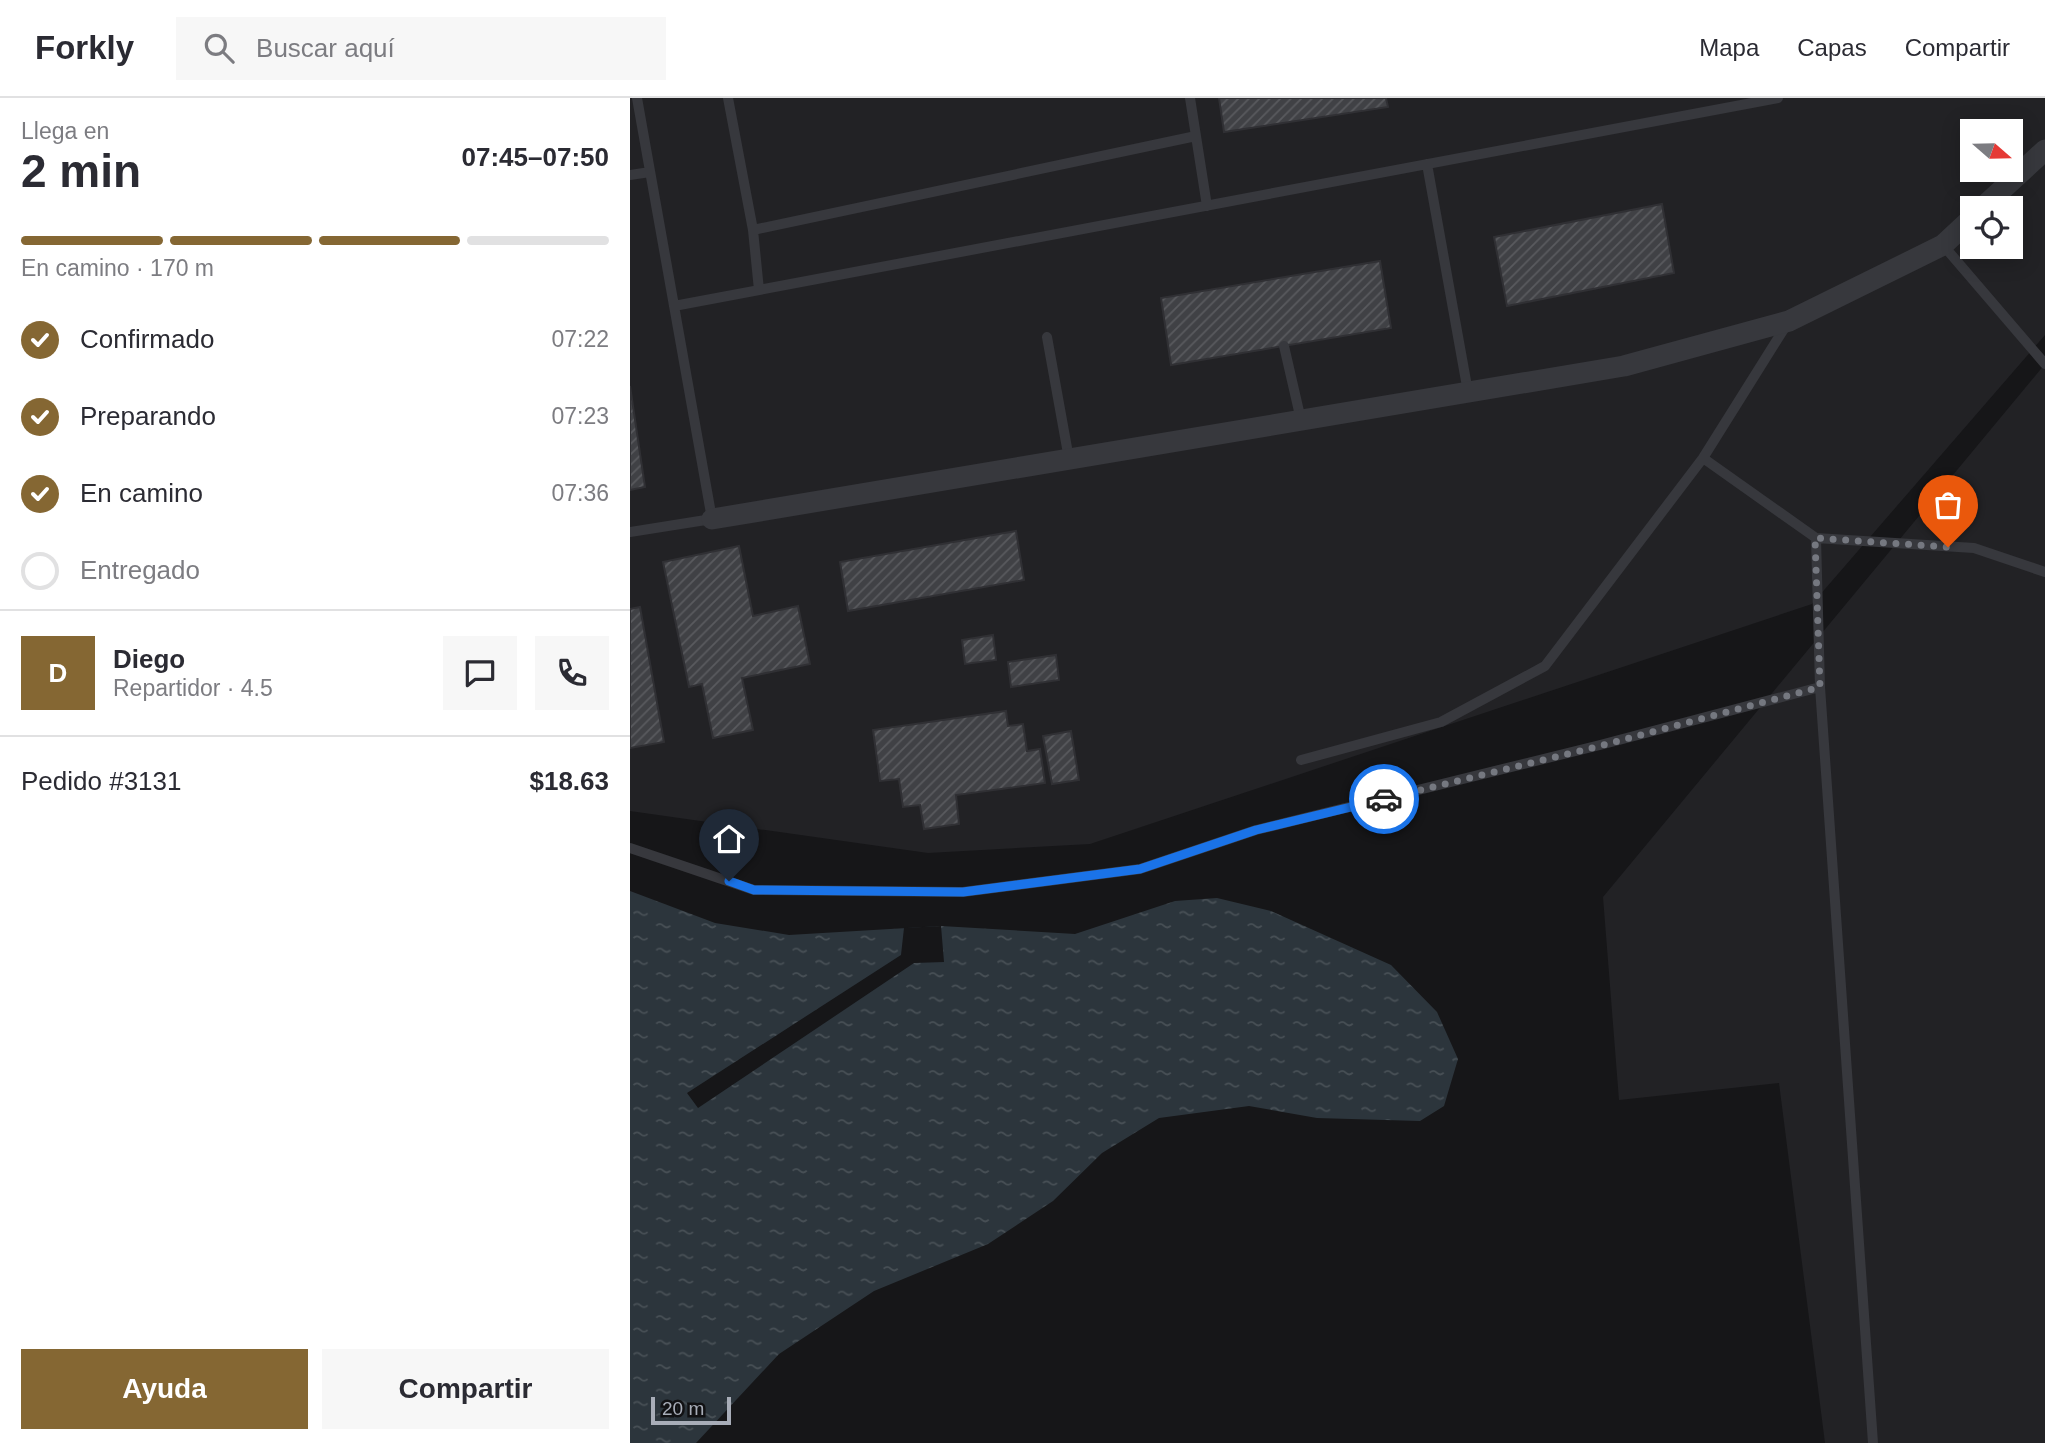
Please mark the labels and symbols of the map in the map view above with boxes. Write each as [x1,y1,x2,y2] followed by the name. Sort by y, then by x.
[1960,119,2023,182] north arrow
[1918,475,1978,547] pin
[1349,764,1419,834] courier
[699,809,759,881] pin
[651,1394,732,1426] scale bar

